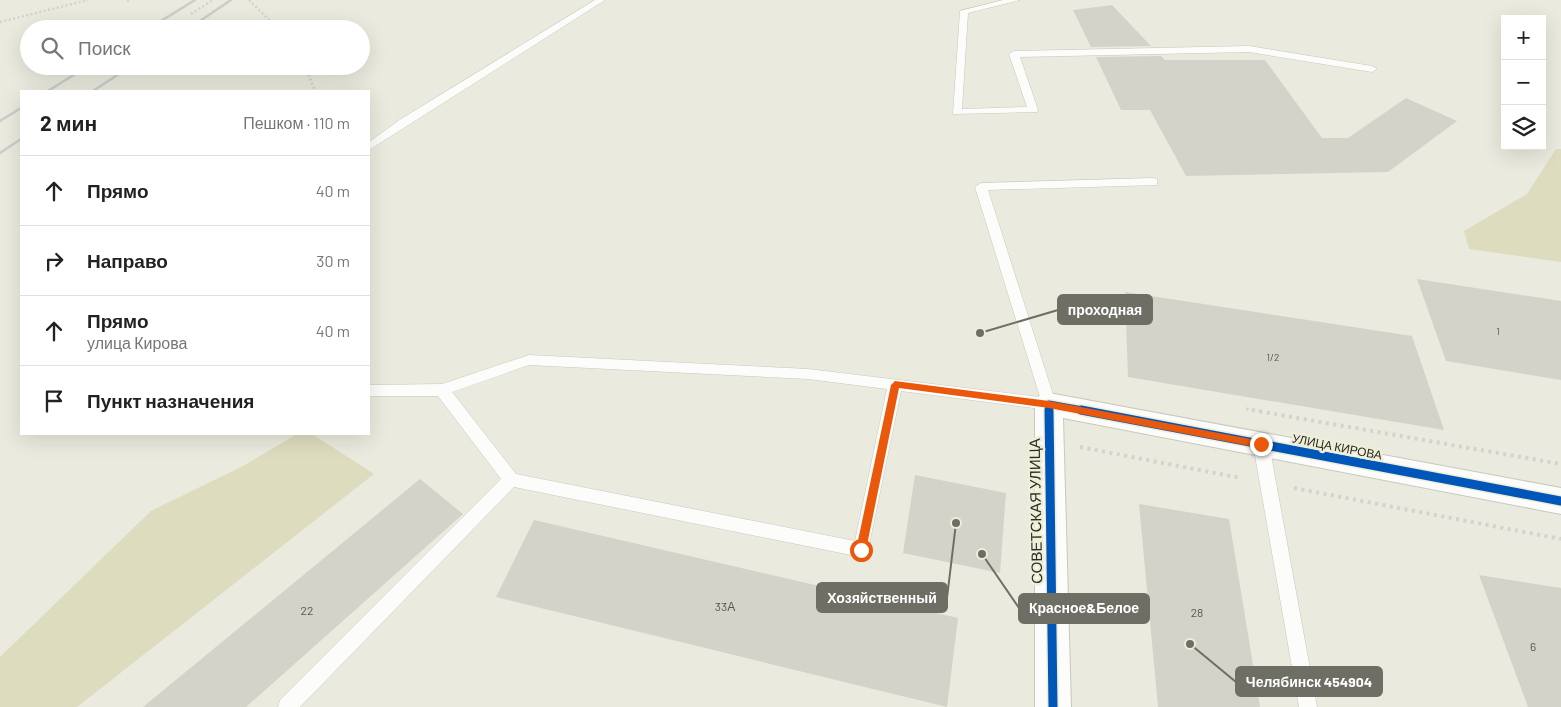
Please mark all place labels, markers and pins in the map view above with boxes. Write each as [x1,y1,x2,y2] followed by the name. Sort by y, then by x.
[1058,295,1152,324] callout: проходная
[817,583,947,612] callout: Хозяйственный
[1019,594,1149,623] callout: Красное&Белое
[1236,667,1382,696] callout: Челябинск 454904

